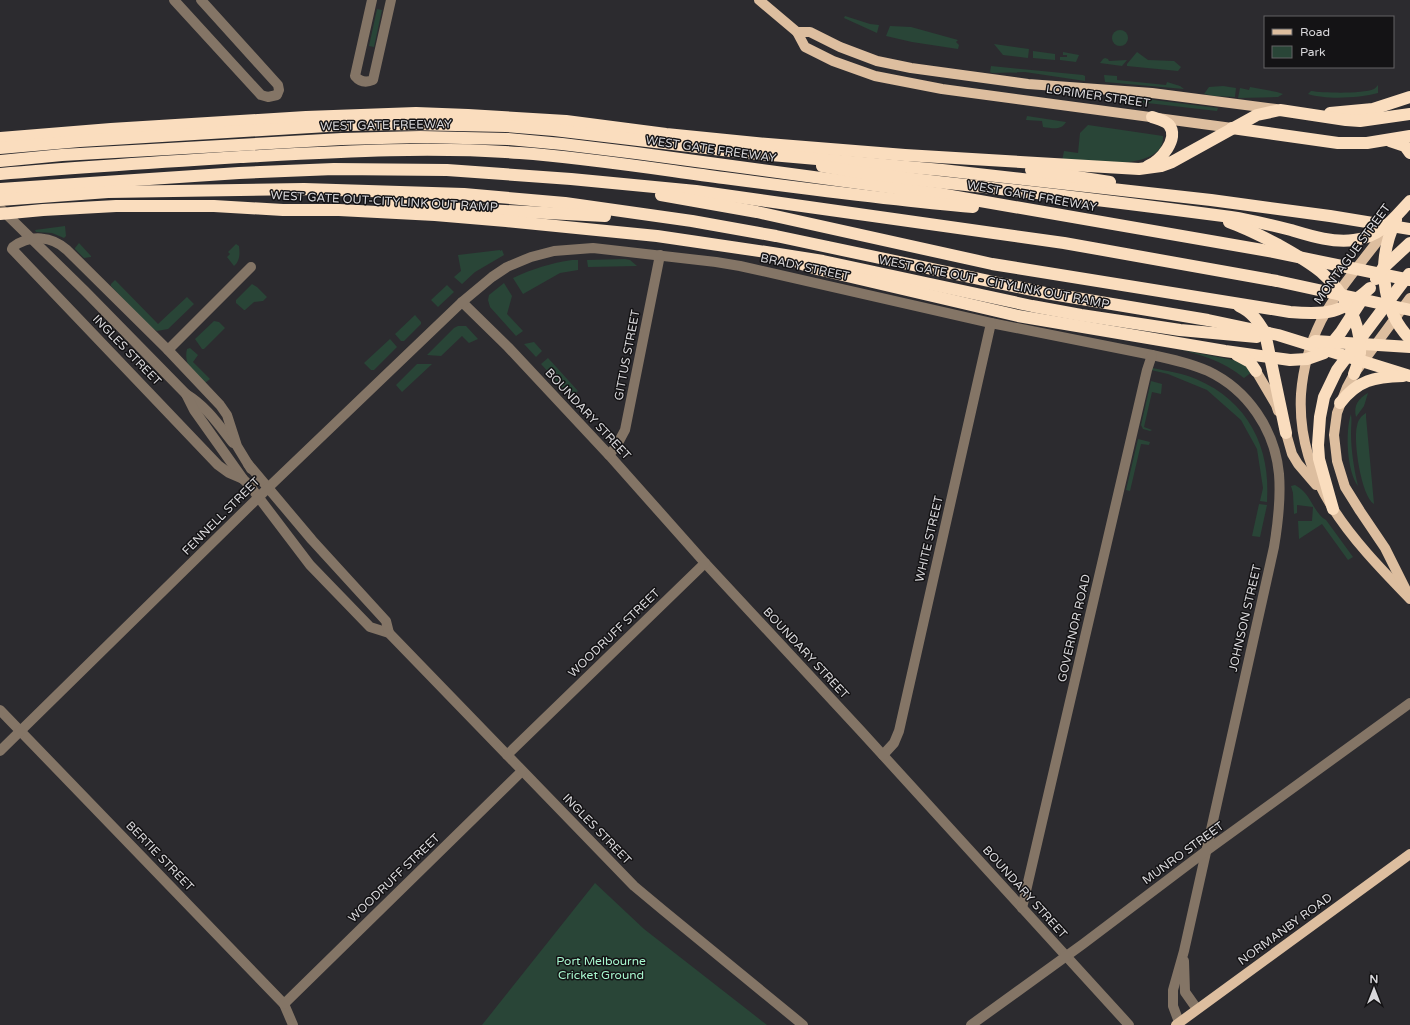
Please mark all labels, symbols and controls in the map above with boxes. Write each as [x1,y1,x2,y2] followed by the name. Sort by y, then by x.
[1264,16,1394,68] legend
[1300,25,1330,39] text: Road
[1300,45,1326,59] text: Park
[1045,82,1152,110] street label: LORIMER STREET
[320,117,452,133] street label: WEST GATE FREEWAY
[645,133,778,165] street label: WEST GATE FREEWAY
[966,178,1098,214] street label: WEST GATE FREEWAY
[270,188,498,214] street label: WEST GATE OUT-CITYLINK OUT RAMP
[1311,201,1394,307] street label: MONTAGUE STREET
[759,251,851,283] street label: BRADY STREET
[877,253,1111,311] street label: WEST GATE OUT - CITYLINK OUT RAMP
[611,308,643,402] street label: GITTUS STREET
[90,312,165,389] street label: INGLES STREET
[542,366,634,463] street label: BOUNDARY STREET
[179,474,263,558] street label: FENNELL STREET
[912,494,946,584] street label: WHITE STREET
[1226,562,1264,673] street label: JOHNSON STREET
[1055,573,1093,683] street label: GOVERNOR ROAD
[565,585,663,680] street label: WOODRUFF STREET
[760,605,852,702] street label: BOUNDARY STREET
[560,791,635,868] street label: INGLES STREET
[123,818,197,894] street label: BERTIE STREET
[1140,818,1227,887] street label: MUNRO STREET
[345,830,443,925] street label: WOODRUFF STREET
[980,843,1071,942] street label: BOUNDARY STREET
[1235,890,1335,968] street label: NORMANBY ROAD
[556,954,646,982] park label: Port Melbourne Cricket Ground
[1354,969,1394,1009] north arrow
[1370,973,1378,986] text: N

